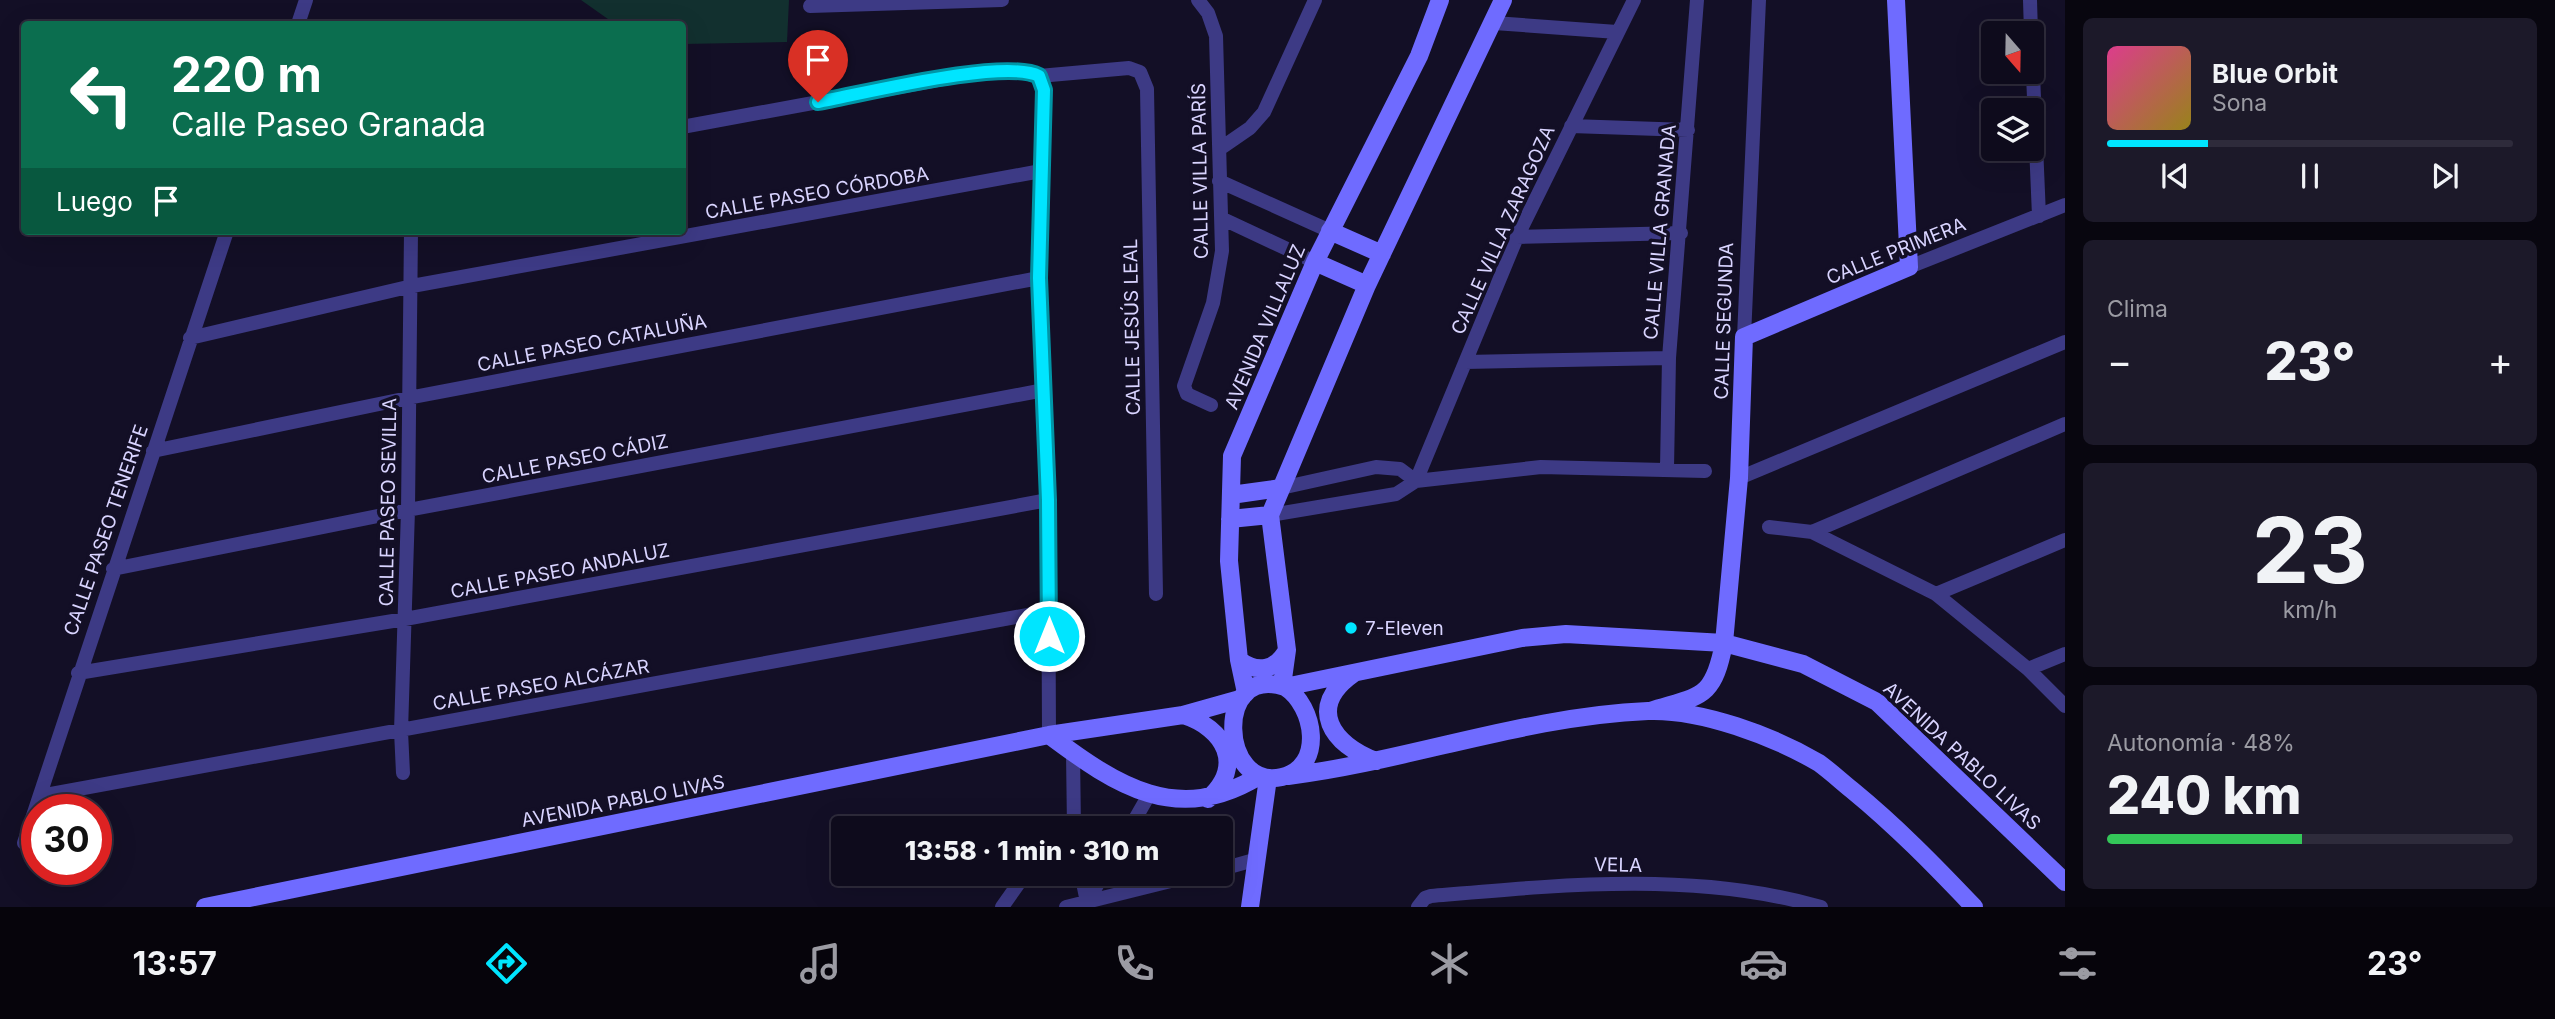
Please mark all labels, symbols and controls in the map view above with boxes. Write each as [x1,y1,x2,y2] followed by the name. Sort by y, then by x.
[1981,21,2044,84] north arrow
[1981,21,2044,161] map controls
[788,30,848,102] pin
[799,41,837,79] icon: arrive
[171,45,322,104] text: 220 m
[56,49,147,140] icon: left
[2212,58,2338,89] text: Blue Orbit
[1186,83,1213,259] street label: CALLE VILLA PARÍS
[2212,89,2267,117] text: Sona
[1981,98,2044,161] button: layers
[171,105,486,144] text: Calle Paseo Granada
[1446,122,1560,338] street label: CALLE VILLA ZARAGOZA
[1639,123,1681,341] street label: CALLE VILLA GRANADA
[2156,157,2194,195] icon: previous
[2291,157,2329,195] icon: pause
[2426,157,2464,195] icon: next
[703,162,931,224] street label: CALLE PASEO CÓRDOBA
[147,182,185,220] icon: arrive
[56,186,133,217] text: Luego
[1823,213,1969,289] street label: CALLE PRIMERA
[1118,238,1145,416] street label: CALLE JESÚS LEAL
[1220,241,1310,413] street label: AVENIDA VILLALUZ
[1710,242,1738,400] street label: CALLE SEGUNDA
[2107,295,2168,323] text: Clima
[475,309,709,377] street label: CALLE PASEO CATALUÑA
[2264,330,2356,393] text: 23°
[2107,338,2132,384] text: −
[2488,338,2513,384] text: +
[375,398,401,606] street label: CALLE PASEO SEVILLA
[59,421,153,639] street label: CALLE PASEO TENERIFE
[480,429,670,488] street label: CALLE PASEO CÁDIZ
[2252,495,2368,605] text: 23
[449,538,671,604] street label: CALLE PASEO ANDALUZ
[2283,596,2337,624] text: km/h
[1012,599,1086,673] position arrow
[1365,617,1444,640] place label: 7-Eleven
[1343,620,1359,636] marker: 7-Eleven
[431,654,651,715] street label: CALLE PASEO ALCÁZAR
[1879,677,2045,835] street label: AVENIDA PABLO LIVAS
[2107,729,2295,757] text: Autonomía · 48%
[2107,764,2302,827] text: 240 km
[519,770,727,832] street label: AVENIDA PABLO LIVAS
[21,794,112,885] speed limit sign: 30
[905,835,1159,866] text: 13:58 · 1 min · 310 m
[1594,853,1642,877] street label: VELA
[482,939,531,988] icon: directions
[796,939,845,988] icon: music
[1110,939,1159,988] icon: phone
[1425,939,1474,988] icon: climate
[1739,939,1788,988] icon: car
[2053,939,2102,988] icon: filters
[133,944,217,983] text: 13:57
[2367,944,2422,983] text: 23°

